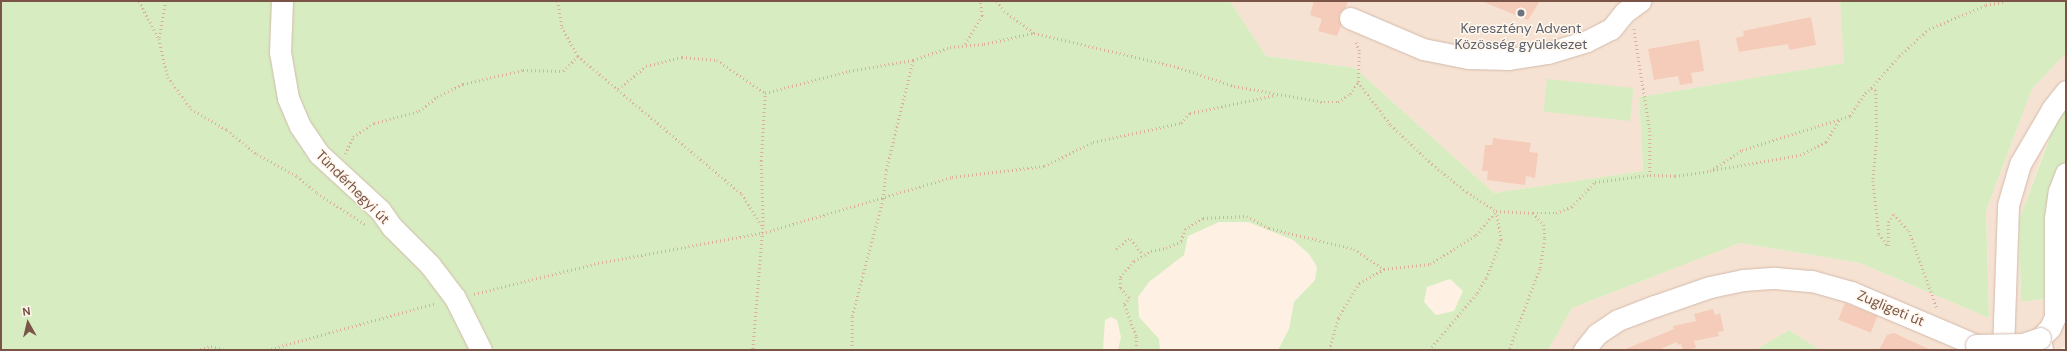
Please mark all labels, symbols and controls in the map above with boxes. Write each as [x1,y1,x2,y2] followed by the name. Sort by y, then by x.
[1516,8,1526,18] marker: Keresztény Advent Közösség gyülekezet
[1454,20,1588,52] place label: Keresztény Advent Közösség gyülekezet
[313,147,393,227] street label: Tündérhegyi út
[1855,286,1927,330] street label: Zugligeti út
[8,303,48,343] north arrow
[21,304,31,319] text: N

